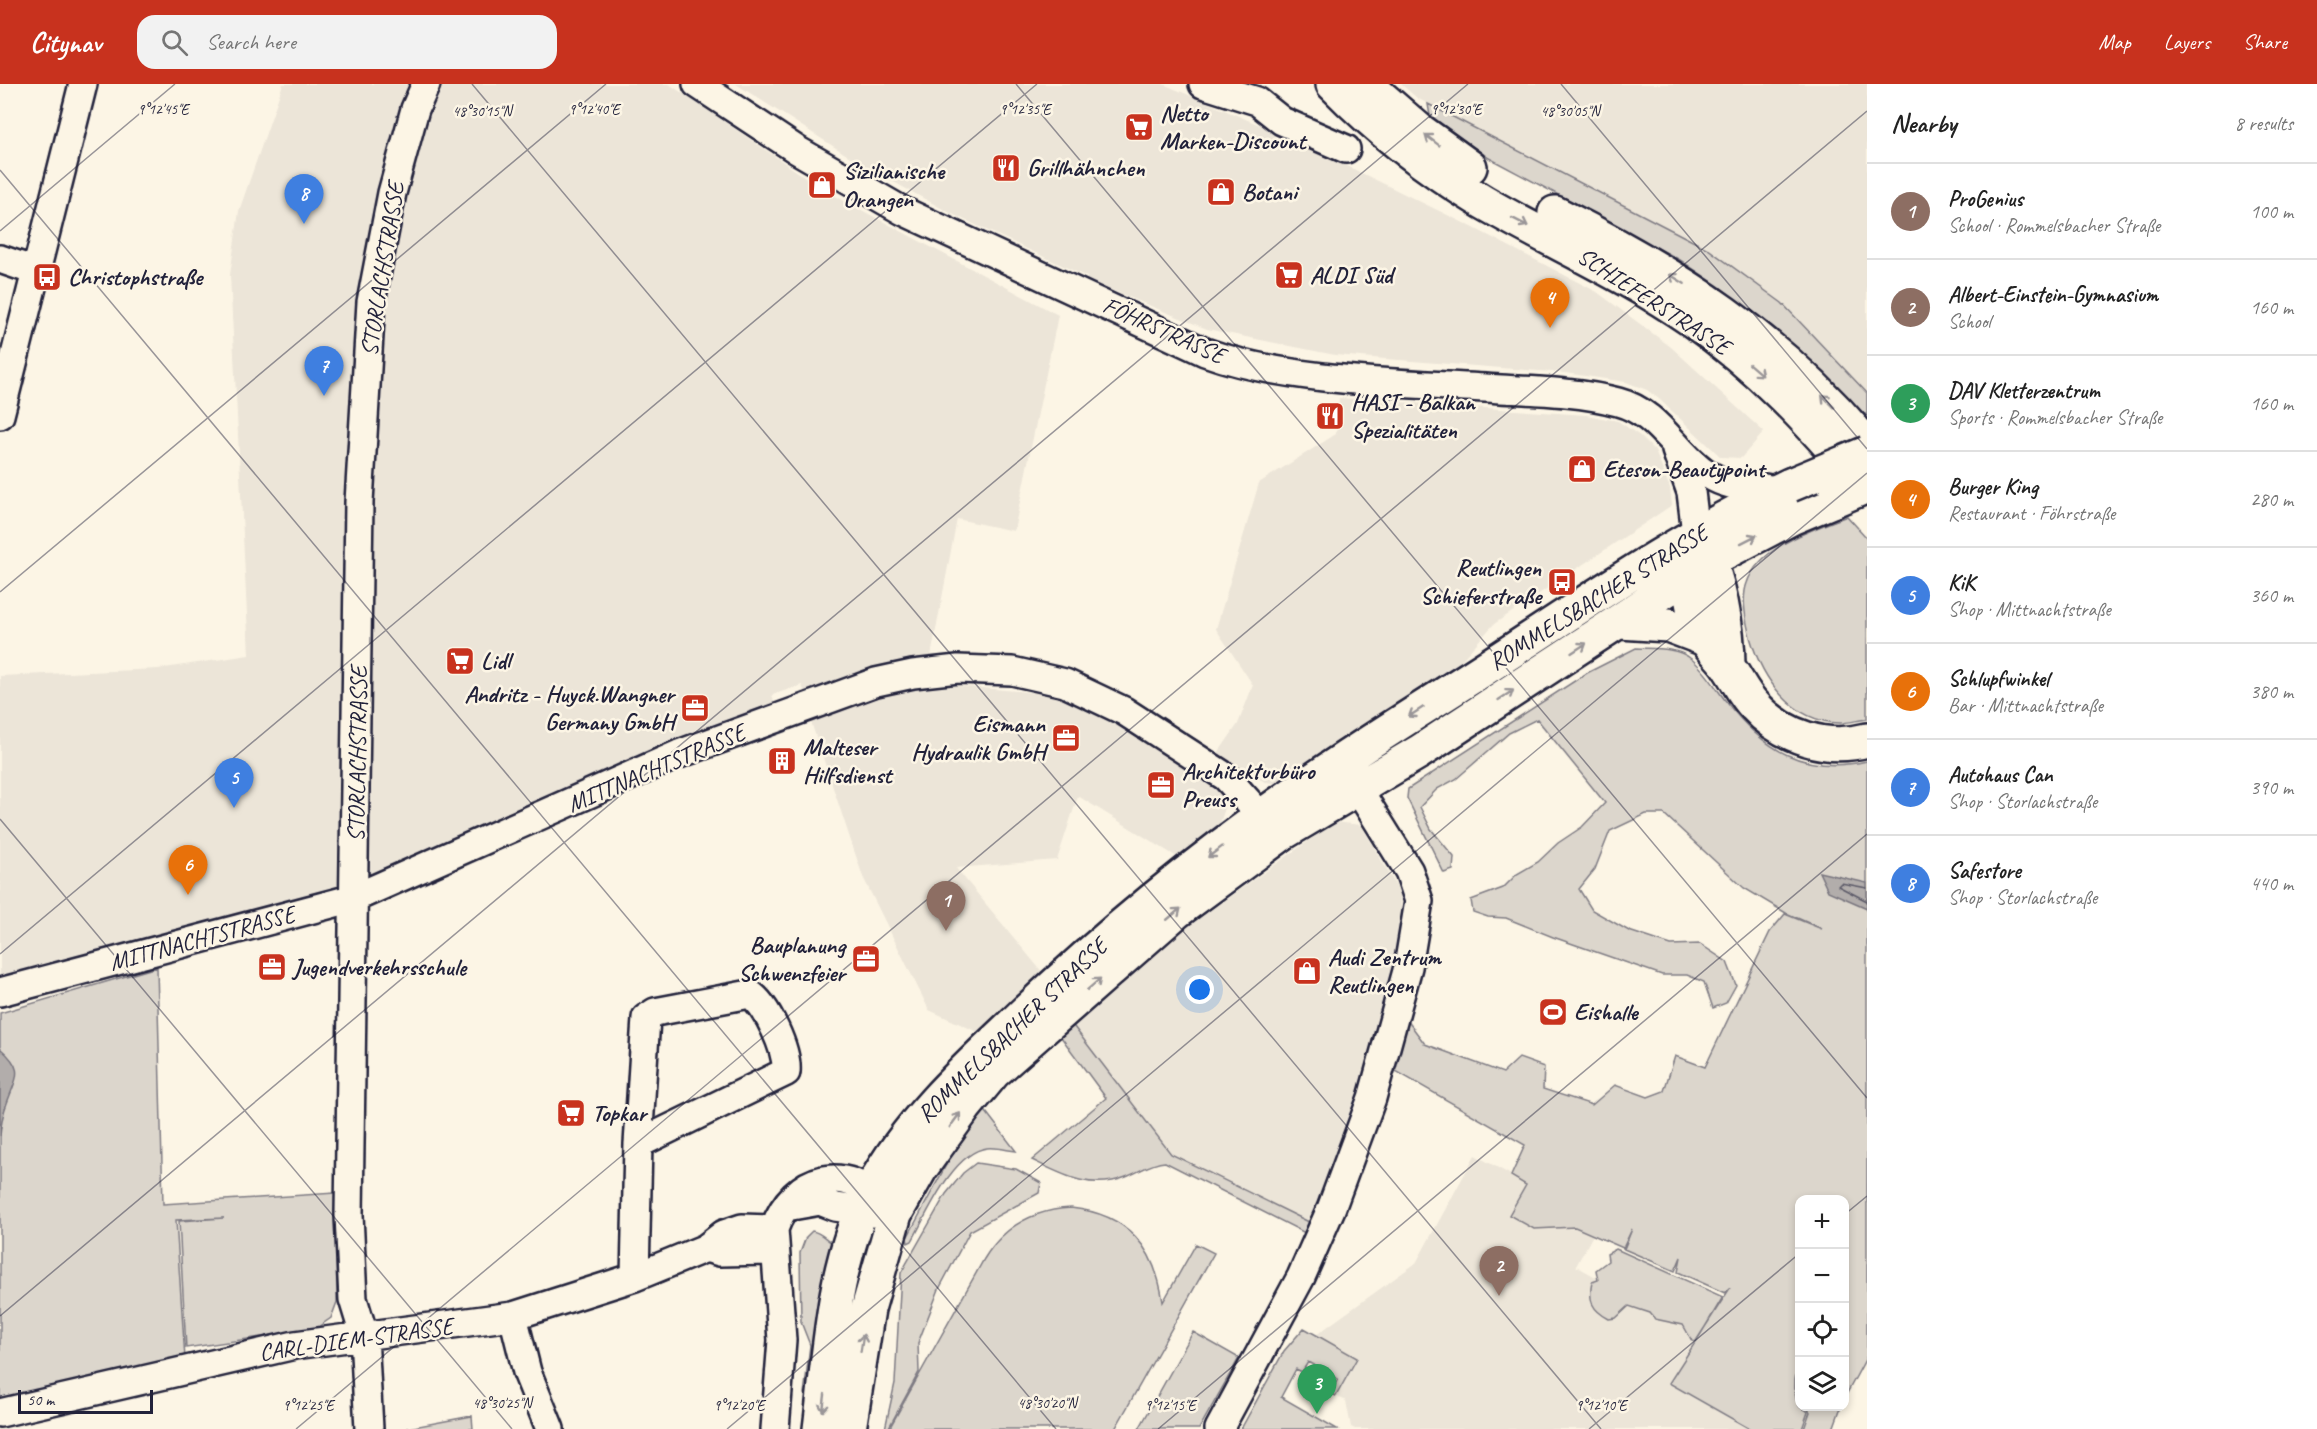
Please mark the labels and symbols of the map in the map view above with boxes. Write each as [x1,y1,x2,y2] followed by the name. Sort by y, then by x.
[1160,98,1308,156] place label: Netto Marken-Discount
[137,100,191,119] text: 9°12'45"E
[568,100,622,119] text: 9°12'40"E
[999,100,1053,119] text: 9°12'35"E
[1430,100,1484,119] text: 9°12'30"E
[452,102,515,121] text: 48°30'15"N
[1540,102,1603,121] text: 48°30'05"N
[1123,111,1155,143] supermarket icon: Netto Marken-Discount
[1424,134,1440,147] one-way arrow
[990,152,1022,184] restaurant icon: Grillhähnchen
[1027,153,1146,183] place label: Grillhähnchen
[843,156,946,214] place label: Sizilianische Orangen
[806,169,838,201] shop icon: Sizilianische Orangen
[284,174,324,224] pin: 8
[1205,176,1237,208] shop icon: Botani
[353,177,411,358] street label: STORLACHSTRASSE
[1242,177,1300,207] place label: Botani
[1511,216,1529,228] one-way arrow
[1572,240,1738,363] street label: SCHIEFERSTRASSE
[1273,259,1305,291] supermarket icon: ALDI Süd
[1310,260,1397,290] place label: ALDI Süd
[31,261,63,293] bus stop icon: Christophstraße
[68,262,204,292] place label: Christophstraße
[1668,272,1685,285] one-way arrow
[1530,278,1570,328] pin: 4
[1098,290,1232,371] street label: FÖHRSTRASSE
[304,346,344,396] pin: 7
[1748,363,1763,377] one-way arrow
[1351,387,1477,445] place label: HASI - Balkan Spezialitäten
[1820,394,1835,409] one-way arrow
[1314,400,1346,432] restaurant icon: HASI - Balkan Spezialitäten
[1566,453,1598,485] shop icon: Eteson-Beautypoint
[1603,454,1768,484] place label: Eteson-Beautypoint
[1483,516,1716,677] street label: ROMMELSBACHER STRASSE
[1740,533,1758,544] one-way arrow
[1420,553,1543,611] place label: Reutlingen Schieferstraße
[1546,566,1578,598] bus stop icon: Reutlingen Schieferstraße
[1570,641,1587,653] one-way arrow
[444,645,476,677] supermarket icon: Lidl
[481,646,515,676] place label: Lidl
[340,663,374,842] street label: STORLACHSTRASSE
[464,679,678,737] place label: Andritz - Huyck.Wangner Germany GmbH
[1497,689,1513,701] one-way arrow
[679,692,711,724] office icon: Andritz - Huyck.Wangner Germany GmbH
[1408,706,1424,718] one-way arrow
[911,709,1049,767] place label: Eismann Hydraulik GmbH
[562,716,752,819] street label: MITTNACHTSTRASSE
[1050,722,1082,754] office icon: Eismann Hydraulik GmbH
[803,732,894,790] place label: Malteser Hilfsdienst
[766,745,798,777] building icon: Malteser Hilfsdienst
[1182,756,1317,814] place label: Architekturbüro Preuss
[214,758,254,808] pin: 5
[1145,769,1177,801] office icon: Architekturbüro Preuss
[1207,845,1223,858] one-way arrow
[168,846,207,895] pin: 6
[926,882,966,931] pin: 1
[106,898,301,977] street label: MITTNACHTSTRASSE
[1166,907,1181,921] one-way arrow
[911,929,1116,1129] street label: ROMMELSBACHER STRASSE
[738,930,847,988] place label: Bauplanung Schwenzfeier
[1328,942,1442,1000] place label: Audi Zentrum Reutlingen
[850,943,882,975] office icon: Bauplanung Schwenzfeier
[256,951,288,983] office icon: Jugendverkehrsschule
[291,952,468,982] place label: Jugendverkehrsschule
[1291,955,1323,987] shop icon: Audi Zentrum Reutlingen
[1185,975,1214,1004] your location
[1086,977,1101,991] one-way arrow
[1537,996,1569,1028] sports icon: Eishalle
[1574,997,1639,1027] place label: Eishalle
[555,1097,587,1129] supermarket icon: Topkar
[592,1098,648,1128] place label: Topkar
[949,1113,961,1129] one-way arrow
[1480,1246,1518,1296] pin: 2
[257,1310,458,1367] street label: CARL-DIEM-STRASSE
[857,1333,868,1353] one-way arrow
[1298,1364,1336,1414] pin: 3
[18,1387,153,1414] scale bar
[818,1393,829,1412] one-way arrow
[472,1394,535,1413] text: 48°30'25"N
[1017,1394,1080,1413] text: 48°30'20"N
[282,1396,336,1415] text: 9°12'25"E
[713,1396,767,1415] text: 9°12'20"E
[1144,1396,1198,1415] text: 9°12'15"E
[1575,1396,1629,1415] text: 9°12'10"E

